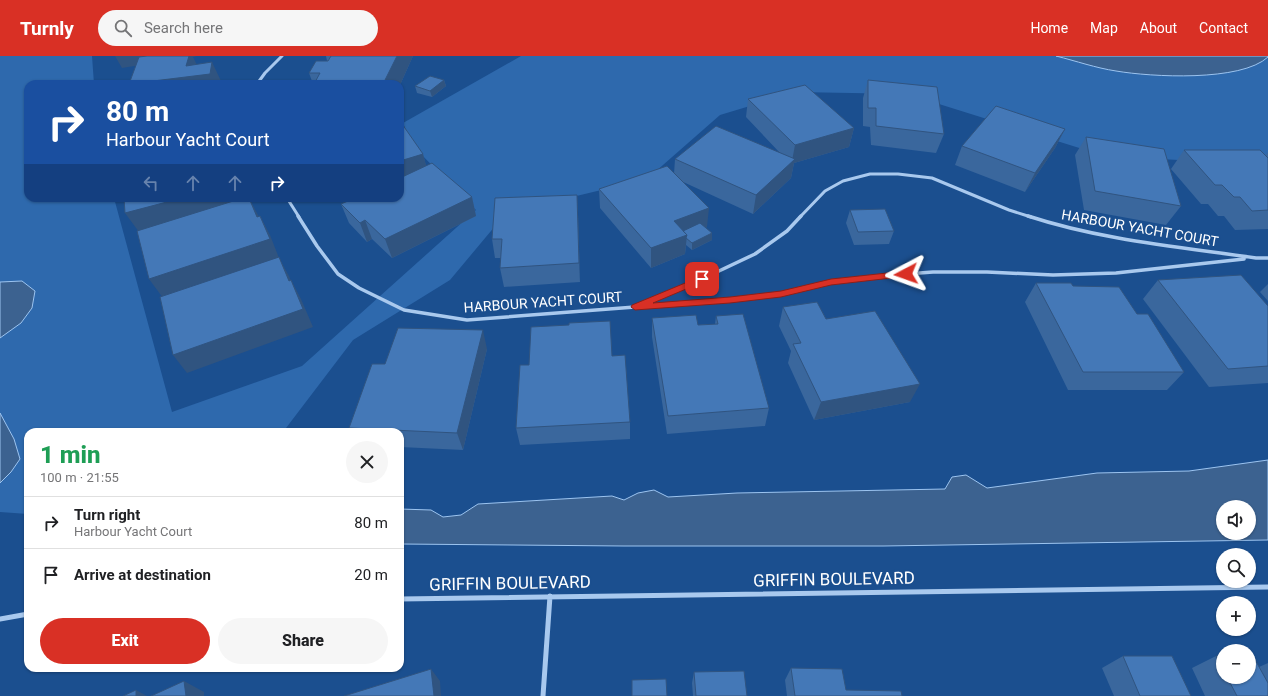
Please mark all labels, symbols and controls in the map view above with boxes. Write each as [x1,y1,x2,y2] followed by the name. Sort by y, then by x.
[98,10,378,46] search box
[20,17,74,40] text: Turnly
[112,17,134,39] icon: search
[144,19,223,37] text: Search here
[1030,20,1068,36] text: Home
[1090,20,1118,36] text: Map
[1140,20,1177,36] text: About
[1199,20,1248,36] text: Contact
[106,95,169,128] text: 80 m
[40,96,92,148] icon: right
[106,129,270,150] text: Harbour Yacht Court
[140,172,162,194] icon: left
[182,172,204,194] icon: ahead
[224,172,246,194] icon: ahead
[266,172,288,194] icon: right
[1060,206,1220,250] street label: HARBOUR YACHT COURT
[885,253,927,295] position arrow
[685,262,719,296] pin
[691,268,713,290] icon: arrive
[463,288,623,316] street label: HARBOUR YACHT COURT
[40,441,101,469] text: 1 min
[346,441,388,483] button: close
[40,470,119,485] text: 100 m · 21:55
[1216,500,1256,684] map controls
[1216,500,1256,540] button: sound
[74,506,140,524] text: Turn right
[40,512,62,534] icon: right
[354,514,388,532] text: 80 m
[74,524,192,539] text: Harbour Yacht Court
[1216,548,1256,588] button: search
[40,564,62,586] icon: arrive
[74,566,211,584] text: Arrive at destination
[354,566,388,584] text: 20 m
[753,568,915,590] street label: GRIFFIN BOULEVARD
[429,572,591,594] street label: GRIFFIN BOULEVARD
[1216,596,1256,636] button: +
[40,618,210,664] button: Exit
[218,618,388,664] button: Share
[1216,644,1256,684] button: −

